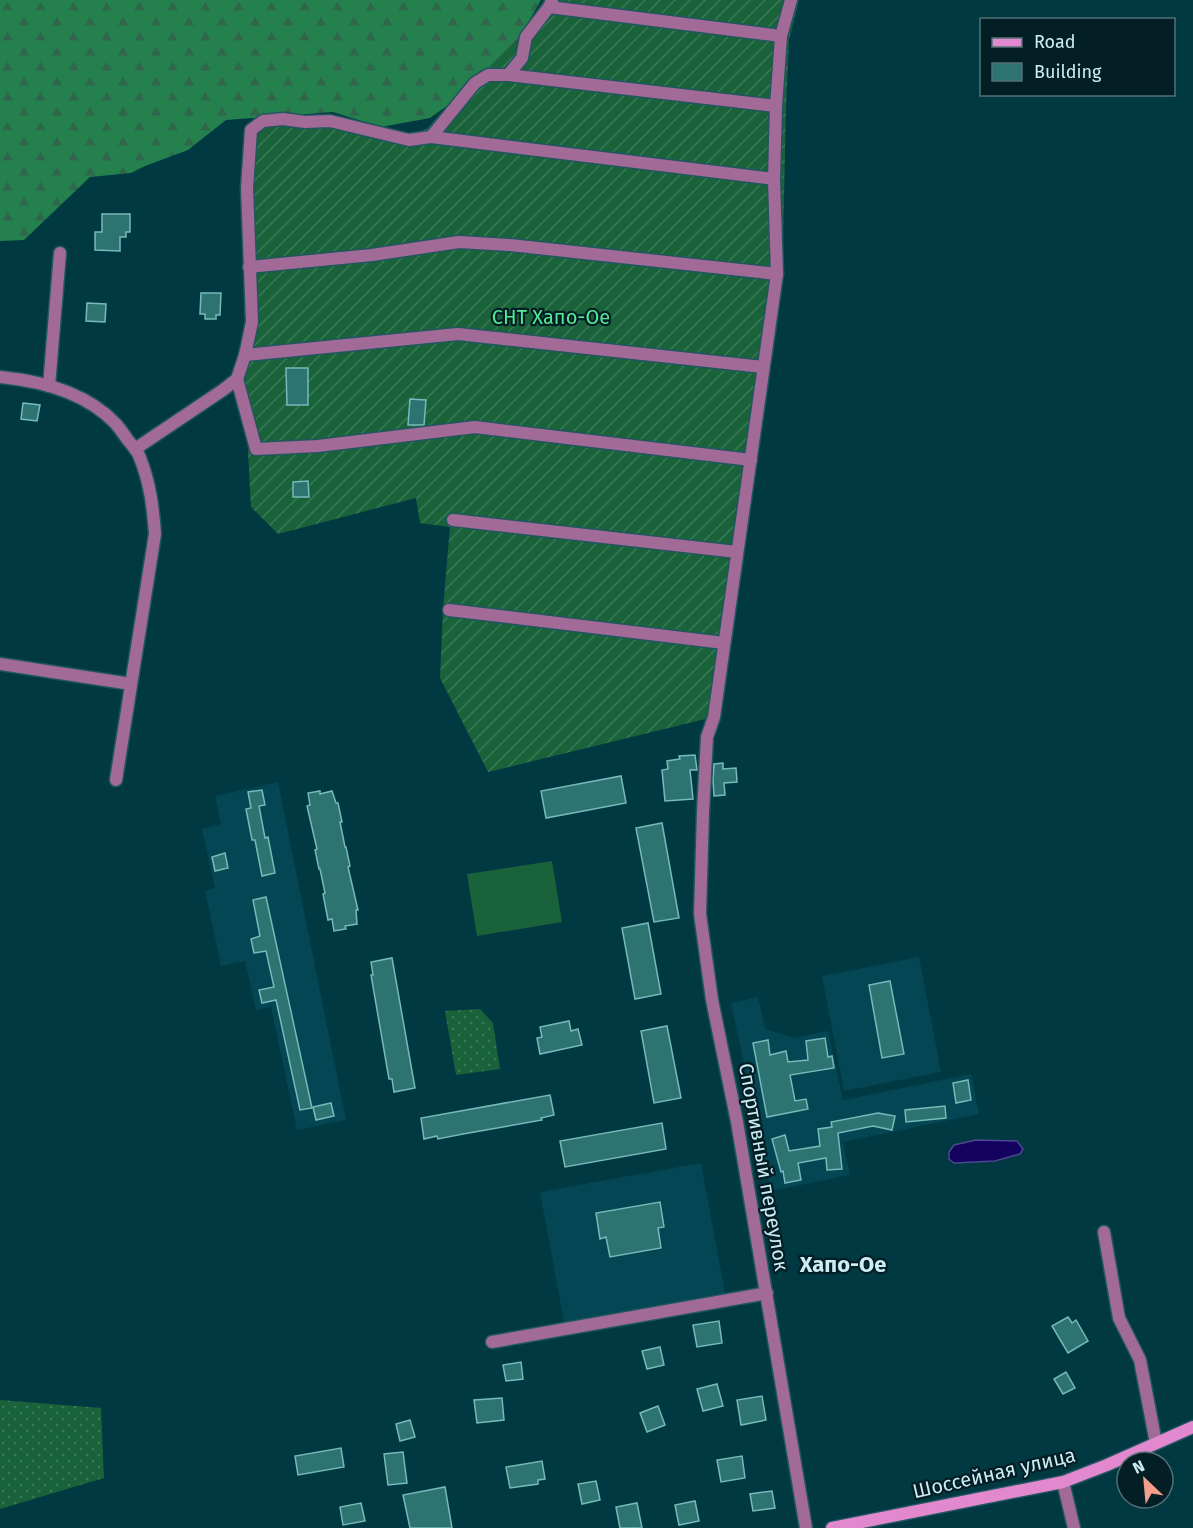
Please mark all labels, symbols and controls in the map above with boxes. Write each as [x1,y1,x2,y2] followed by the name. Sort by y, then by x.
[980,18,1175,96] legend
[1034,31,1076,53] text: Road
[1034,61,1102,83] text: Building
[492,305,610,329] park label: СНТ Хапо-Ое
[734,1061,794,1273] street label: Спортивный переулок
[799,1251,886,1278] district label: Хапо-Ое
[910,1443,1078,1503] street label: Шоссейная улица
[1115,1450,1175,1510] north arrow
[1130,1456,1148,1478] text: N

